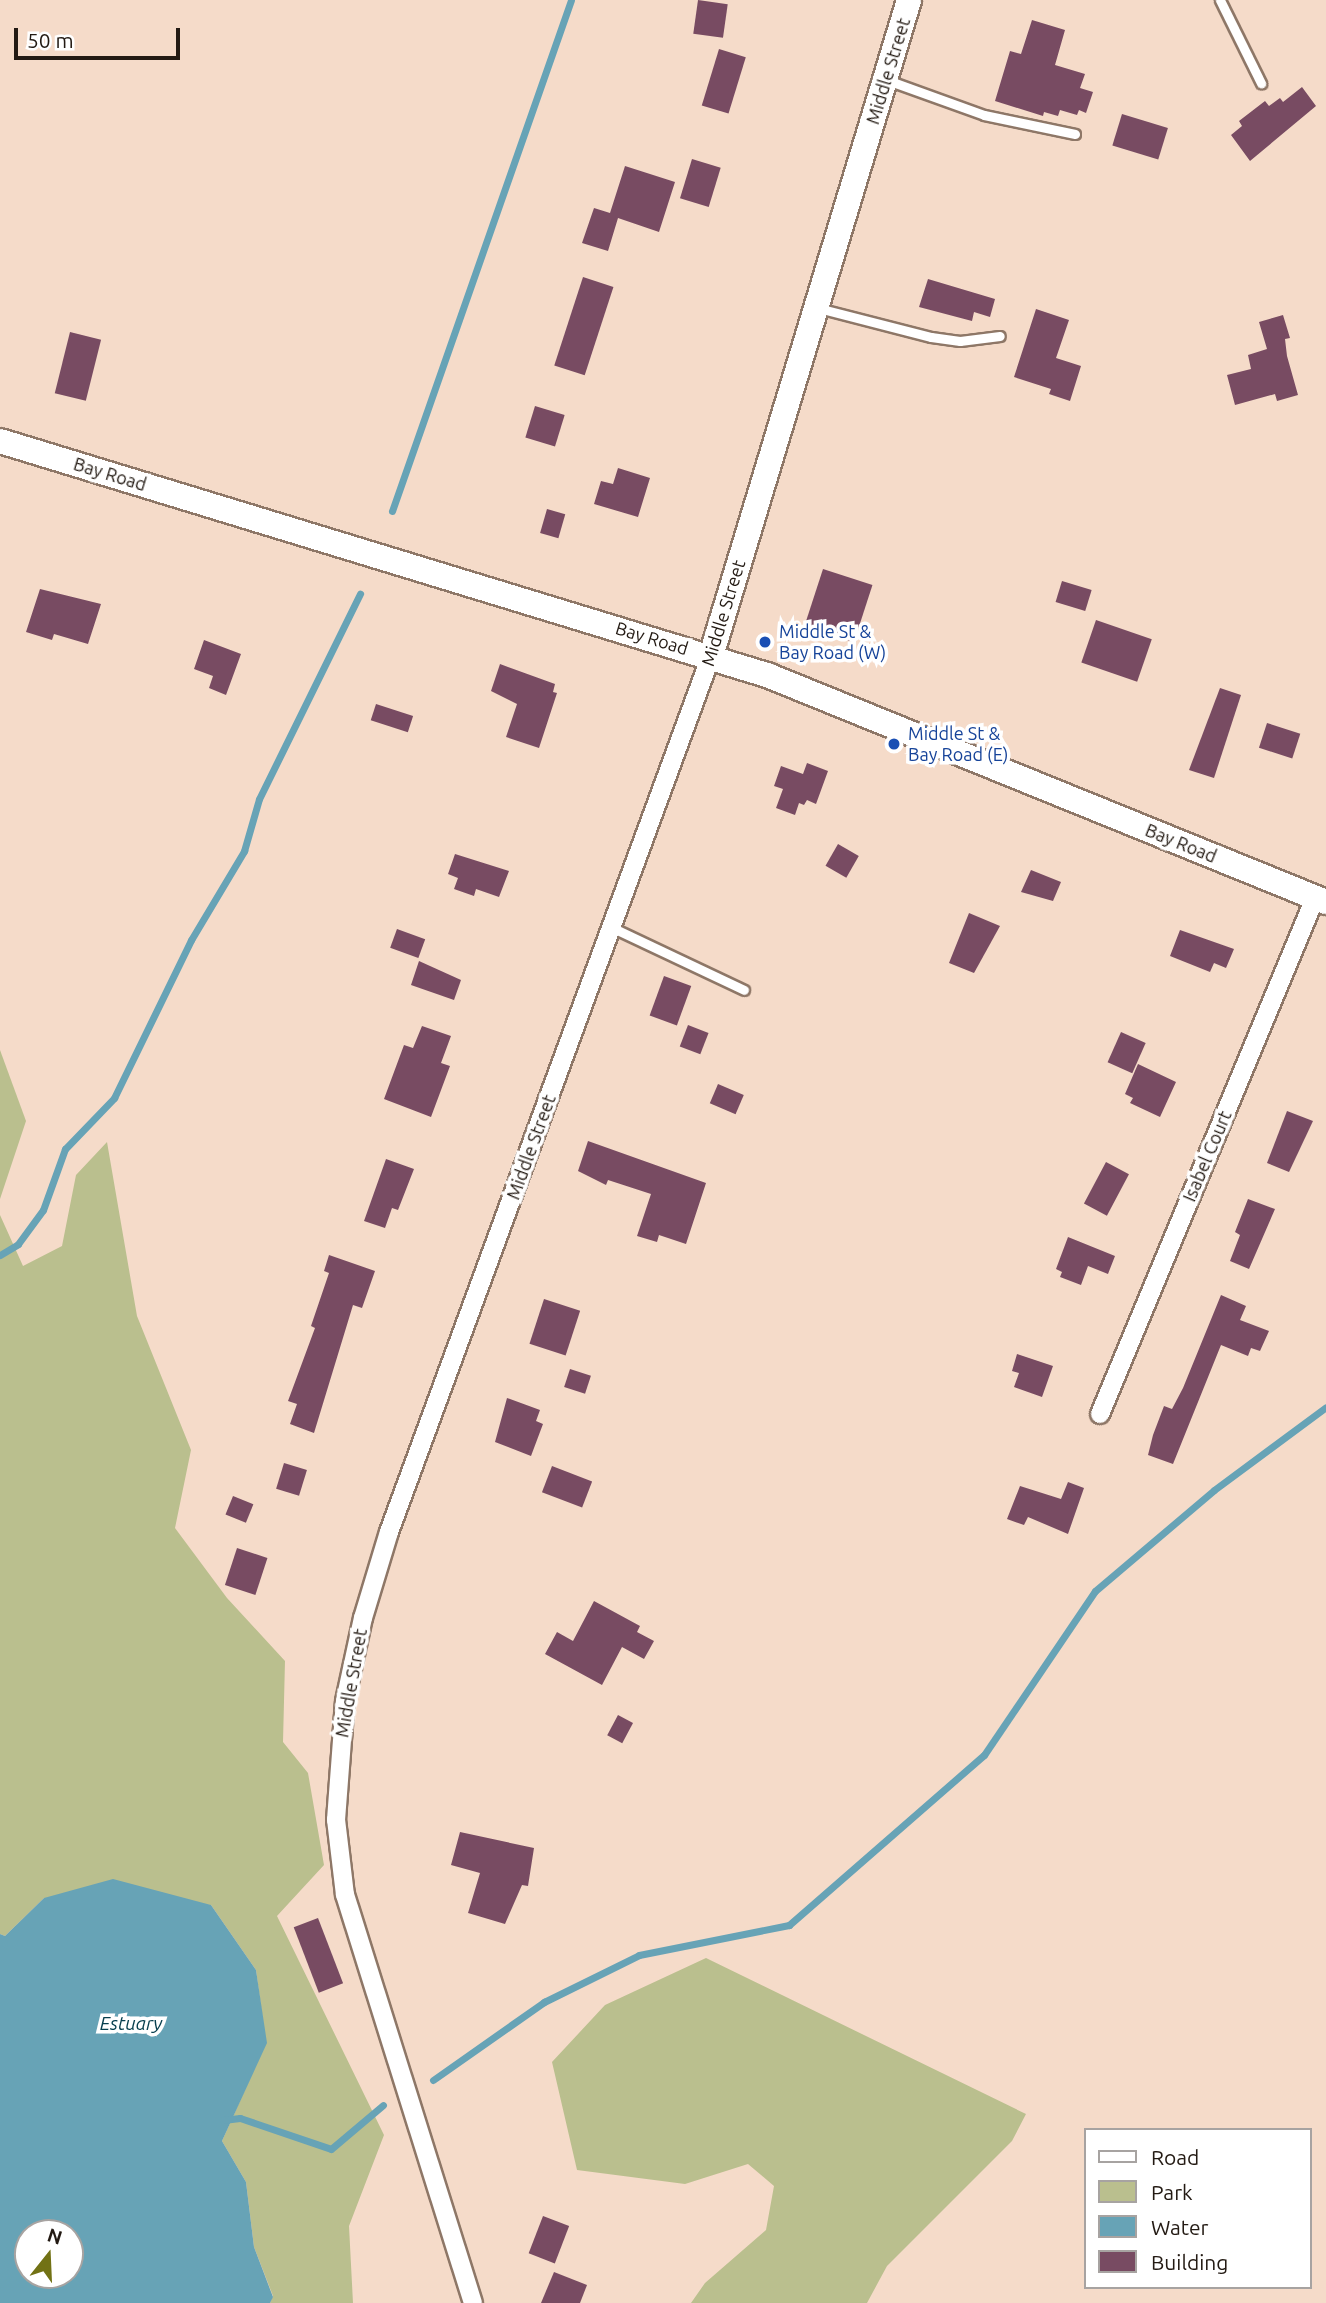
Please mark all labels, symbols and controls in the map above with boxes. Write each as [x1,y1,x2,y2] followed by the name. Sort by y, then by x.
[18,14,184,58] scale bar
[862,15,914,127] street label: Middle Street
[27,28,74,52] text: 50 m
[71,453,149,495] street label: Bay Road
[697,557,749,669] street label: Middle Street
[613,617,691,659] street label: Bay Road
[779,621,886,664] place label: Middle St & Bay Road (W)
[757,634,773,650] marker: Middle St & Bay Road (W)
[908,723,1009,766] place label: Middle St & Bay Road (E)
[886,736,902,752] marker: Middle St & Bay Road (E)
[1142,819,1220,867] street label: Bay Road
[502,1092,560,1202] street label: Middle Street
[1178,1107,1236,1205] street label: Isabel Court
[331,1627,371,1739] street label: Middle Street
[100,2013,162,2035] water label: Estuary
[1084,2128,1312,2289] legend
[1151,2145,1199,2169] text: Road
[1151,2180,1193,2204] text: Park
[1151,2215,1209,2239] text: Water
[14,2219,84,2289] north arrow
[45,2223,65,2249] text: N
[1151,2250,1228,2274] text: Building

